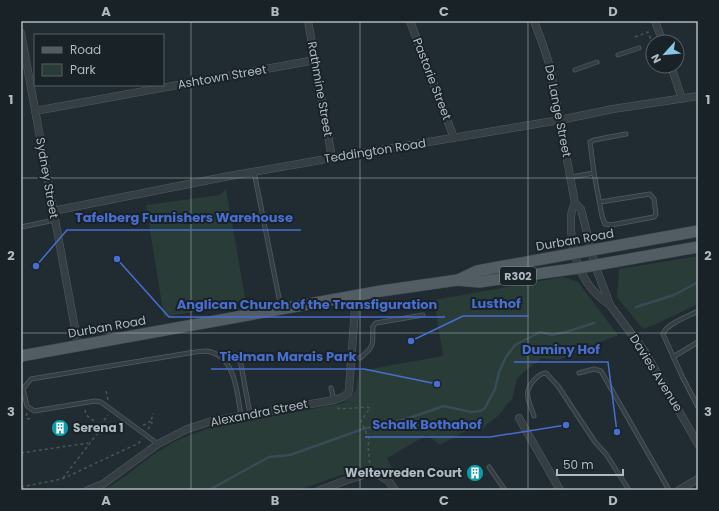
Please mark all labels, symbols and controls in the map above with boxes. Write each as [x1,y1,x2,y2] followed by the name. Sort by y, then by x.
[101,2,111,21] text: A
[271,2,280,21] text: B
[439,2,449,21] text: C
[608,2,618,21] text: D
[34,34,164,86] legend
[645,34,685,74] north arrow
[409,35,456,122] street label: Pastorie Street
[304,40,337,138] street label: Rathmine Street
[70,41,101,58] text: Road
[647,51,665,66] text: N
[176,60,268,93] street label: Ashtown Street
[70,61,97,78] text: Park
[541,63,576,159] street label: De Lange Street
[9,90,13,109] text: 1
[706,90,710,109] text: 1
[323,134,427,167] street label: Teddington Road
[32,136,63,220] street label: Sydney Street
[67,205,301,230] callout: Tafelberg Furnishers Warehouse
[75,208,293,227] text: Tafelberg Furnishers Warehouse
[535,224,615,255] street label: Durban Road
[7,246,15,265] text: 2
[704,246,712,265] text: 2
[500,267,536,285] road number: R302
[463,291,529,316] callout: Lusthof
[169,292,445,317] callout: Anglican Church of the Transfiguration
[471,294,521,313] text: Lusthof
[177,295,438,314] text: Anglican Church of the Transfiguration
[67,311,147,342] street label: Durban Road
[626,331,687,415] street label: Davies Avenue
[514,337,608,362] callout: Duminy Hof
[522,340,600,359] text: Duminy Hof
[211,344,364,369] callout: Tielman Marais Park
[219,347,357,366] text: Tielman Marais Park
[209,395,309,430] street label: Alexandra Street
[7,402,15,421] text: 3
[704,402,712,421] text: 3
[365,412,490,437] callout: Schalk Bothahof
[372,415,482,434] text: Schalk Bothahof
[50,418,70,438] building icon: Serena 1
[73,419,124,436] place label: Serena 1
[557,451,623,477] scale bar
[563,456,594,473] text: 50 m
[465,463,485,483] building icon: Weltevreden Court
[345,464,462,481] place label: Weltevreden Court
[101,491,111,510] text: A
[271,491,280,510] text: B
[439,491,449,510] text: C
[608,491,618,510] text: D

